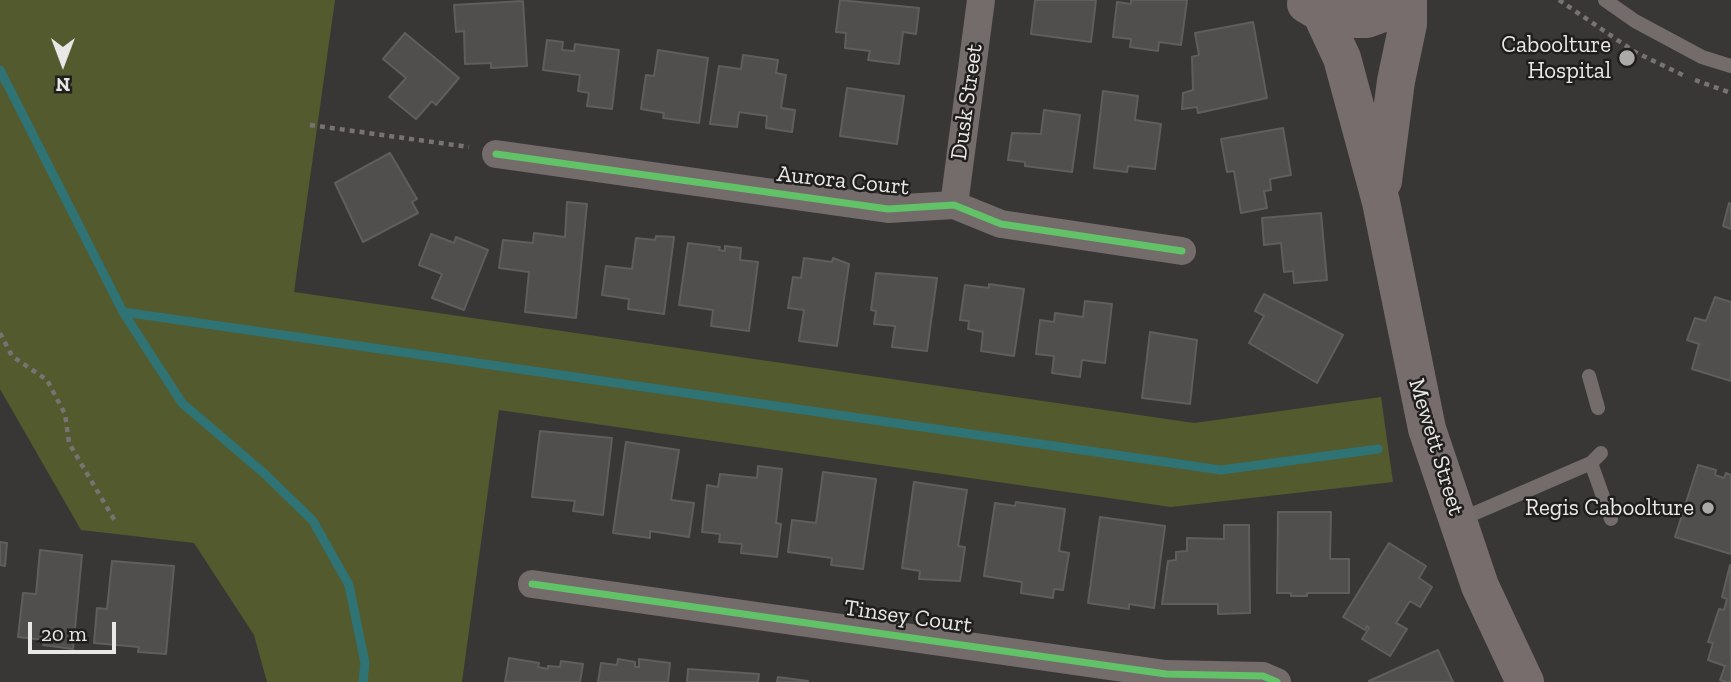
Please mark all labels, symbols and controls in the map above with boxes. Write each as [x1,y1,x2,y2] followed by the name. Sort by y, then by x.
[28,28,98,98] north arrow
[1501,31,1611,85] place label: Caboolture Hospital
[945,42,989,162] street label: Dusk Street
[1617,48,1637,68] marker: Caboolture Hospital
[56,73,70,96] text: N
[776,160,910,202] street label: Aurora Court
[1402,375,1470,519] street label: Mewett Street
[1525,494,1694,522] place label: Regis Caboolture
[1700,500,1716,516] marker: Regis Caboolture
[842,594,974,640] street label: Tinsey Court
[32,608,119,652] scale bar
[41,621,87,646] text: 20 m

